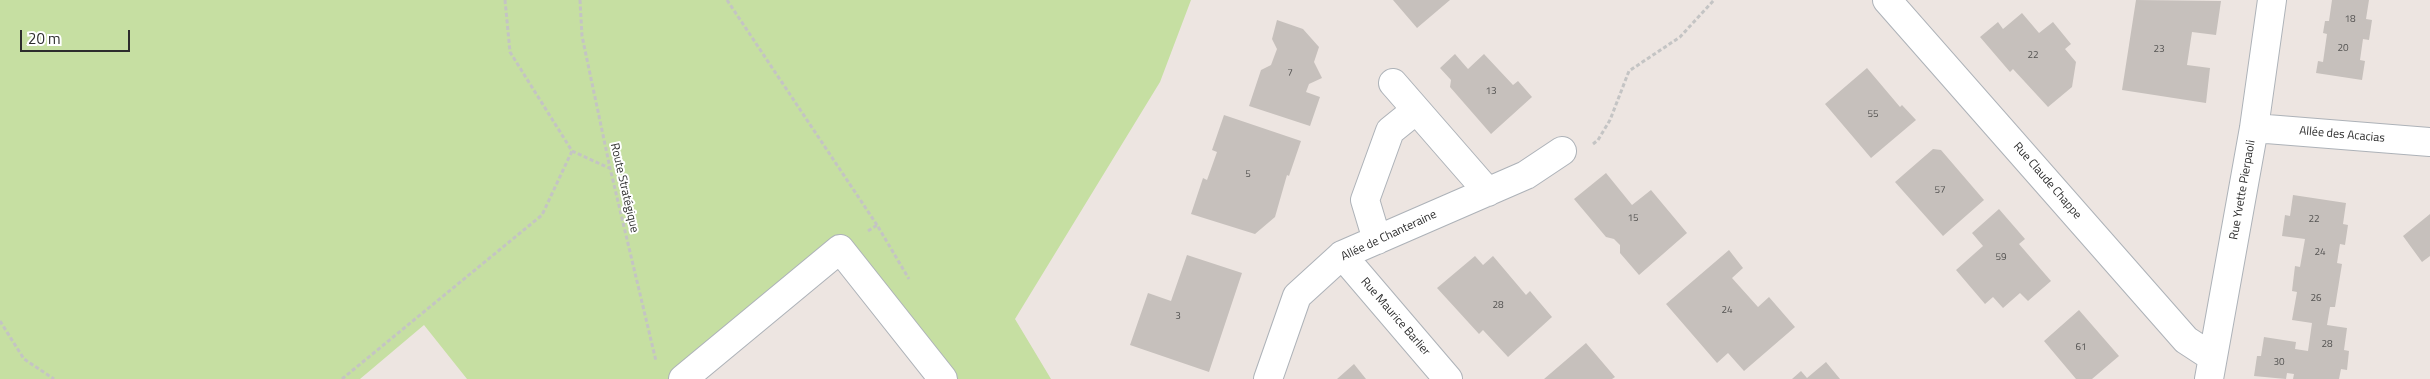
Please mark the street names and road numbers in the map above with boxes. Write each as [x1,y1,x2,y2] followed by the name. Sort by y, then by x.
[2299,124,2385,146] street label: Allée des Acacias
[2227,139,2259,241] street label: Rue Yvette Pierpaoli
[2010,140,2084,222] street label: Rue Claude Chappe
[607,142,641,234] street label: Route Stratégique
[1339,208,1439,264] street label: Allée de Chanteraine
[1357,275,1433,359] street label: Rue Maurice Barlier

